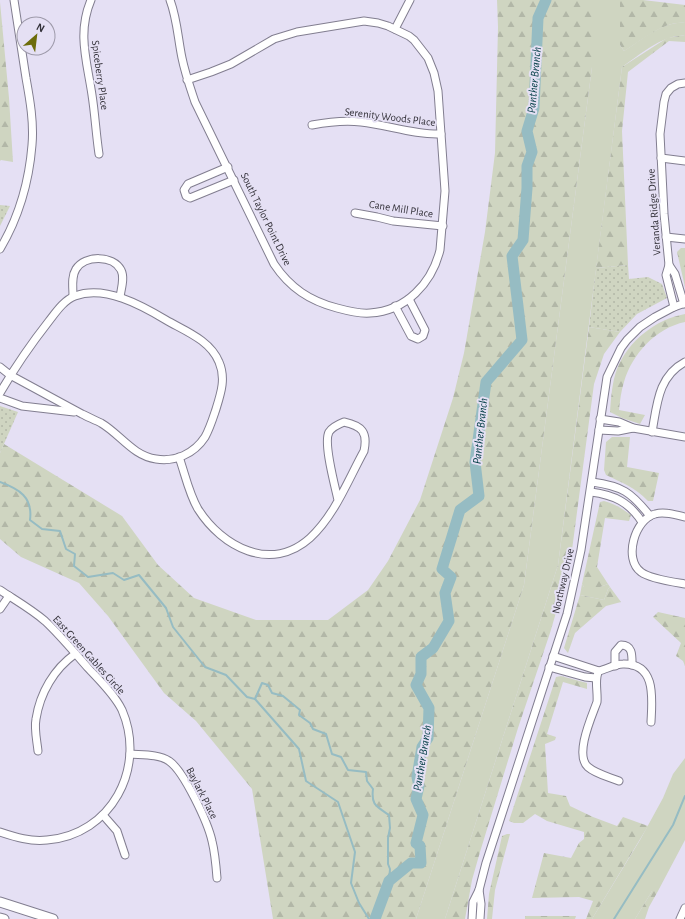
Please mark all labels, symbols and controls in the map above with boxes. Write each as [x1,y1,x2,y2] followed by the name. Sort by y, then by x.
[16,16,56,56] north arrow
[34,21,46,34] text: N
[90,40,110,110] street label: Spiceberry Place
[525,46,543,114] water label: Panther Branch
[344,106,436,128] street label: Serenity Woods Place
[645,168,663,256] street label: Veranda Ridge Drive
[239,171,293,267] street label: South Taylor Point Drive
[368,199,434,219] street label: Cane Mill Place
[471,397,489,465] water label: Panther Branch
[550,547,576,615] street label: Northway Drive
[51,613,127,697] street label: East Green Gables Circle
[411,724,433,792] water label: Panther Branch
[184,765,220,821] street label: Baylark Place

